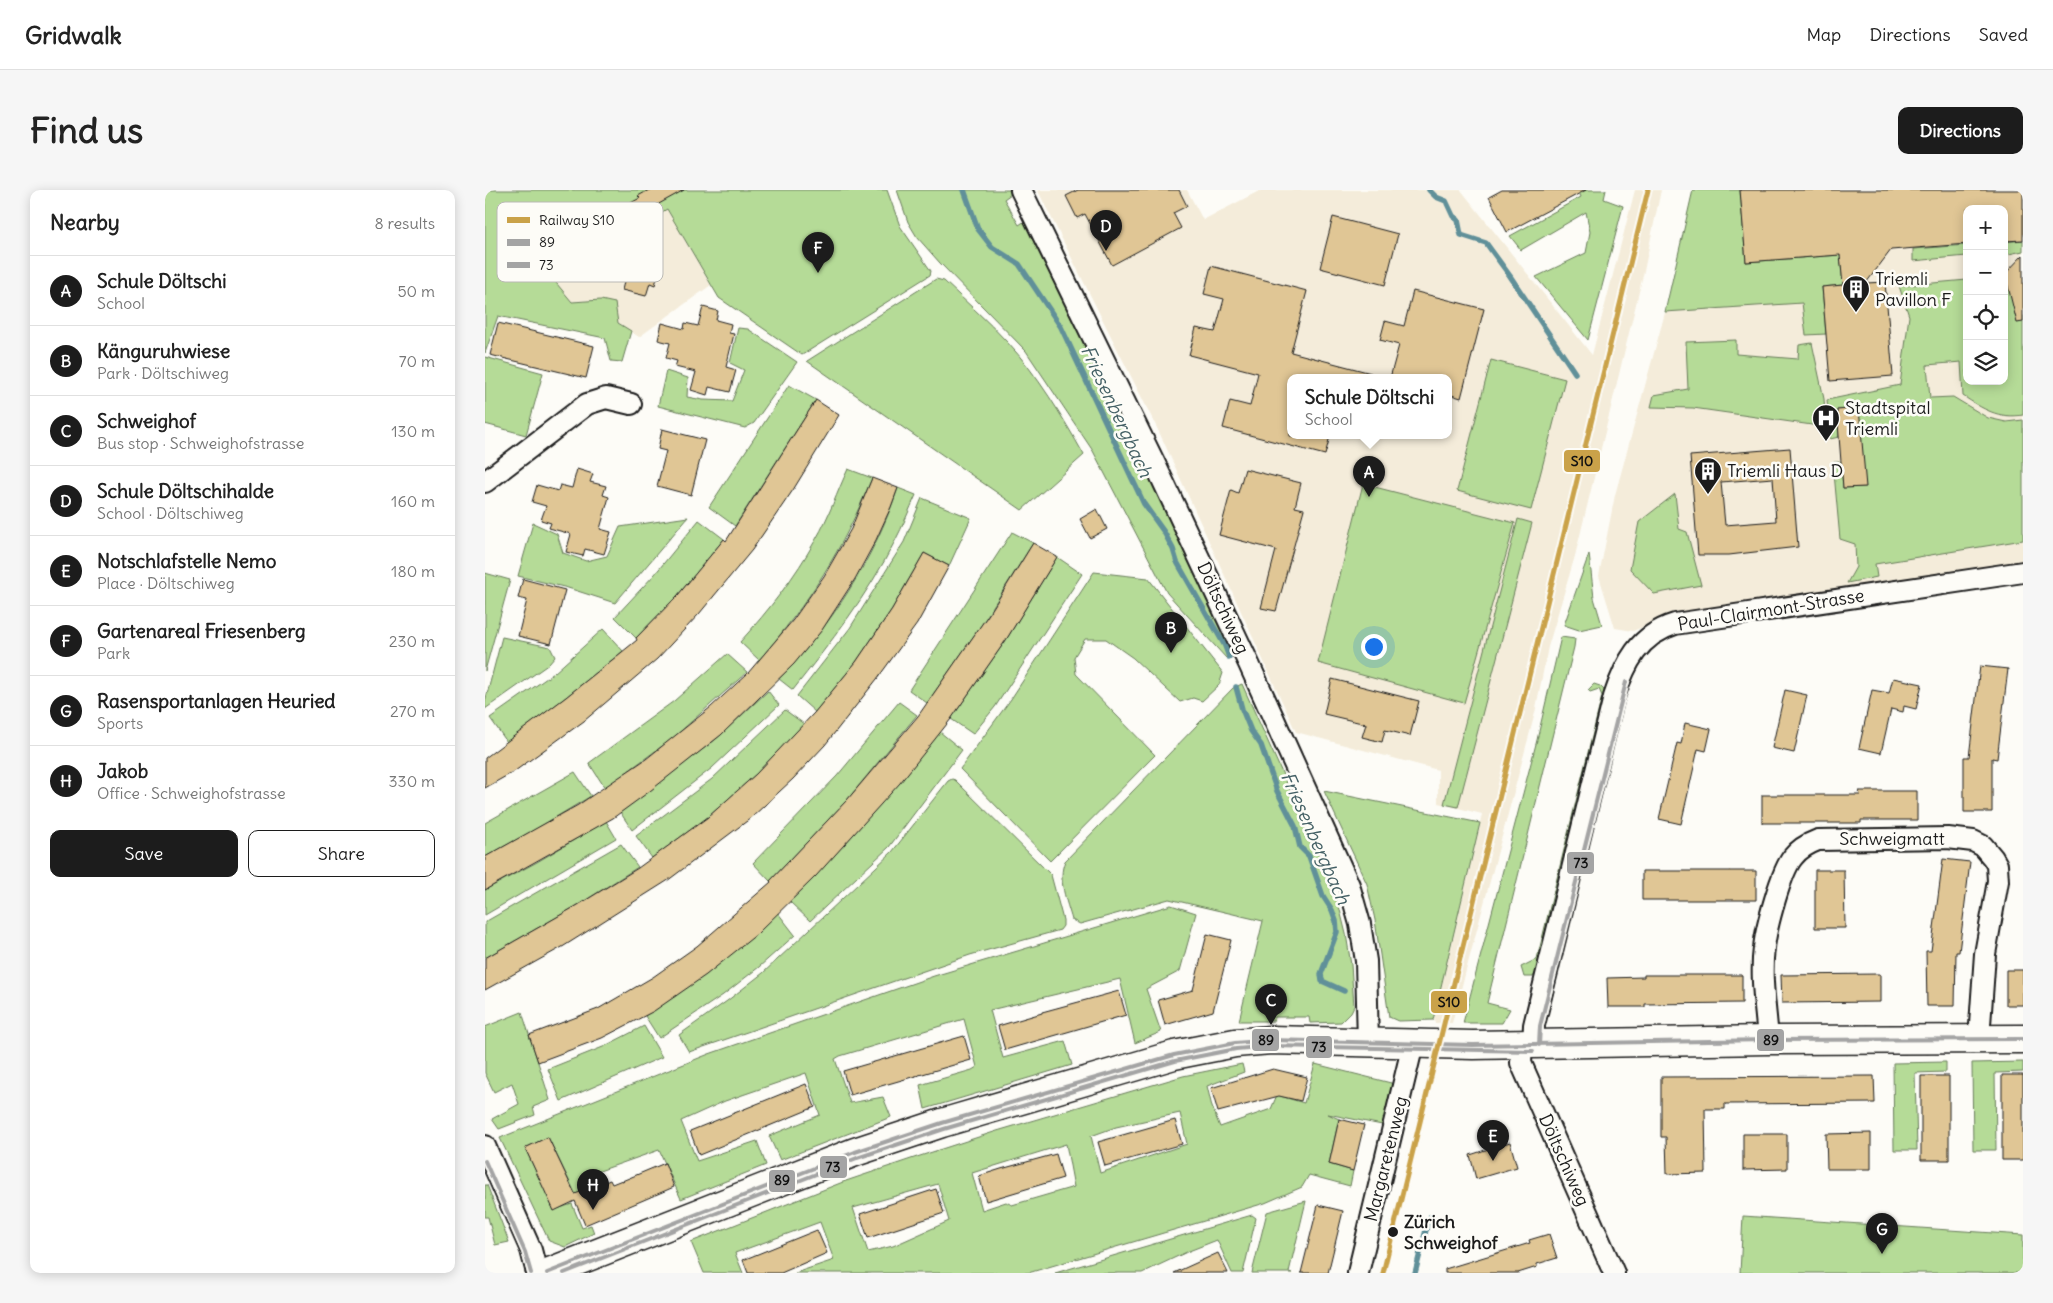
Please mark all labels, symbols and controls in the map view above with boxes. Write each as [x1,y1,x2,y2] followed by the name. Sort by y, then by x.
[25,20,122,50] text: Gridwalk
[1806,23,1841,46] text: Map
[1869,23,1951,46] text: Directions
[1979,23,2028,46] text: Saved
[1898,107,2023,154] button: Directions
[30,108,143,152] text: Find us
[497,202,663,282] legend
[1963,205,2008,385] map controls
[1963,205,2008,250] button: +
[50,209,120,236] text: Nearby
[1090,210,1122,251] pin: D
[539,211,615,229] text: Railway S10
[374,213,435,233] text: 8 results
[802,232,834,273] pin: F
[539,233,555,251] text: 89
[1963,250,2008,295] button: −
[539,256,554,274] text: 73
[1875,267,1952,311] place label: Triemli Pavillon F
[97,269,227,293] text: Schule Döltschi
[1841,274,1871,313] building icon: Triemli Pavillon F
[61,281,71,301] text: A
[397,281,435,301] text: 50 m
[97,293,145,313] text: School
[1963,295,2008,340] button: locate
[97,339,230,363] text: Känguruhwiese
[1963,340,2008,385] button: layers
[1076,341,1158,482] water label: Friesenbergbach
[61,351,71,371] text: B
[399,351,435,371] text: 70 m
[97,363,229,383] text: Park · Döltschiweg
[1287,374,1452,439] popup
[1305,385,1434,409] text: Schule Döltschi
[1845,396,1930,440] place label: Stadtspital Triemli
[1811,403,1841,442] hospital icon: Stadtspital Triemli
[97,409,196,433] text: Schweighof
[1305,409,1353,429] text: School
[61,421,71,441] text: C
[391,421,435,441] text: 130 m
[97,433,304,453] text: Bus stop · Schweighofstrasse
[1563,449,1601,473] line badge: S10
[1571,452,1593,470] text: S10
[1353,456,1385,497] pin: A
[1693,456,1723,495] building icon: Triemli Haus D
[1727,459,1843,482] place label: Triemli Haus D
[97,479,274,503] text: Schule Döltschihalde
[60,491,72,511] text: D
[391,491,435,511] text: 160 m
[97,503,244,523] text: School · Döltschiweg
[97,549,276,573] text: Notschlafstelle Nemo
[1192,558,1255,657] street label: Döltschiweg
[61,561,71,581] text: E
[391,561,435,581] text: 180 m
[97,573,235,593] text: Place · Döltschiweg
[1676,583,1866,636] street label: Paul-Clairmont-Strasse
[1155,612,1187,653] pin: B
[97,619,306,643] text: Gartenareal Friesenberg
[61,631,71,651] text: F
[389,631,435,651] text: 230 m
[1361,634,1387,660] your location
[97,643,130,663] text: Park
[97,689,336,713] text: Rasensportanlagen Heuried
[60,701,72,721] text: G
[390,701,435,721] text: 270 m
[97,713,143,733] text: Sports
[97,759,148,783] text: Jakob
[1276,768,1356,909] water label: Friesenbergbach
[60,771,72,791] text: H
[388,771,435,791] text: 330 m
[97,783,286,803] text: Office · Schweighofstrasse
[1839,827,1945,850] street label: Schweigmatt
[50,830,238,877] button: Save
[248,830,435,877] button: Share
[1566,851,1595,875] line badge: 73
[1574,854,1588,872] text: 73
[1255,984,1287,1025] pin: C
[1430,990,1468,1014] line badge: S10
[1438,993,1460,1011] text: S10
[1251,1028,1280,1052] line badge: 89
[1756,1028,1785,1052] line badge: 89
[1258,1031,1274,1049] text: 89
[1763,1031,1779,1049] text: 89
[1305,1035,1333,1059] line badge: 73
[1312,1038,1326,1056] text: 73
[1359,1094,1412,1224] street label: Margaretenweg
[1534,1110,1595,1210] street label: Döltschiweg
[1477,1120,1509,1161] pin: E
[819,1155,848,1179] line badge: 73
[826,1158,840,1176] text: 73
[577,1169,609,1210] pin: H
[768,1169,796,1193] line badge: 89
[774,1171,790,1189] text: 89
[1404,1210,1499,1254] place label: Zürich Schweighof
[1866,1213,1898,1254] pin: G
[1386,1225,1400,1239] marker: Zürich Schweighof

